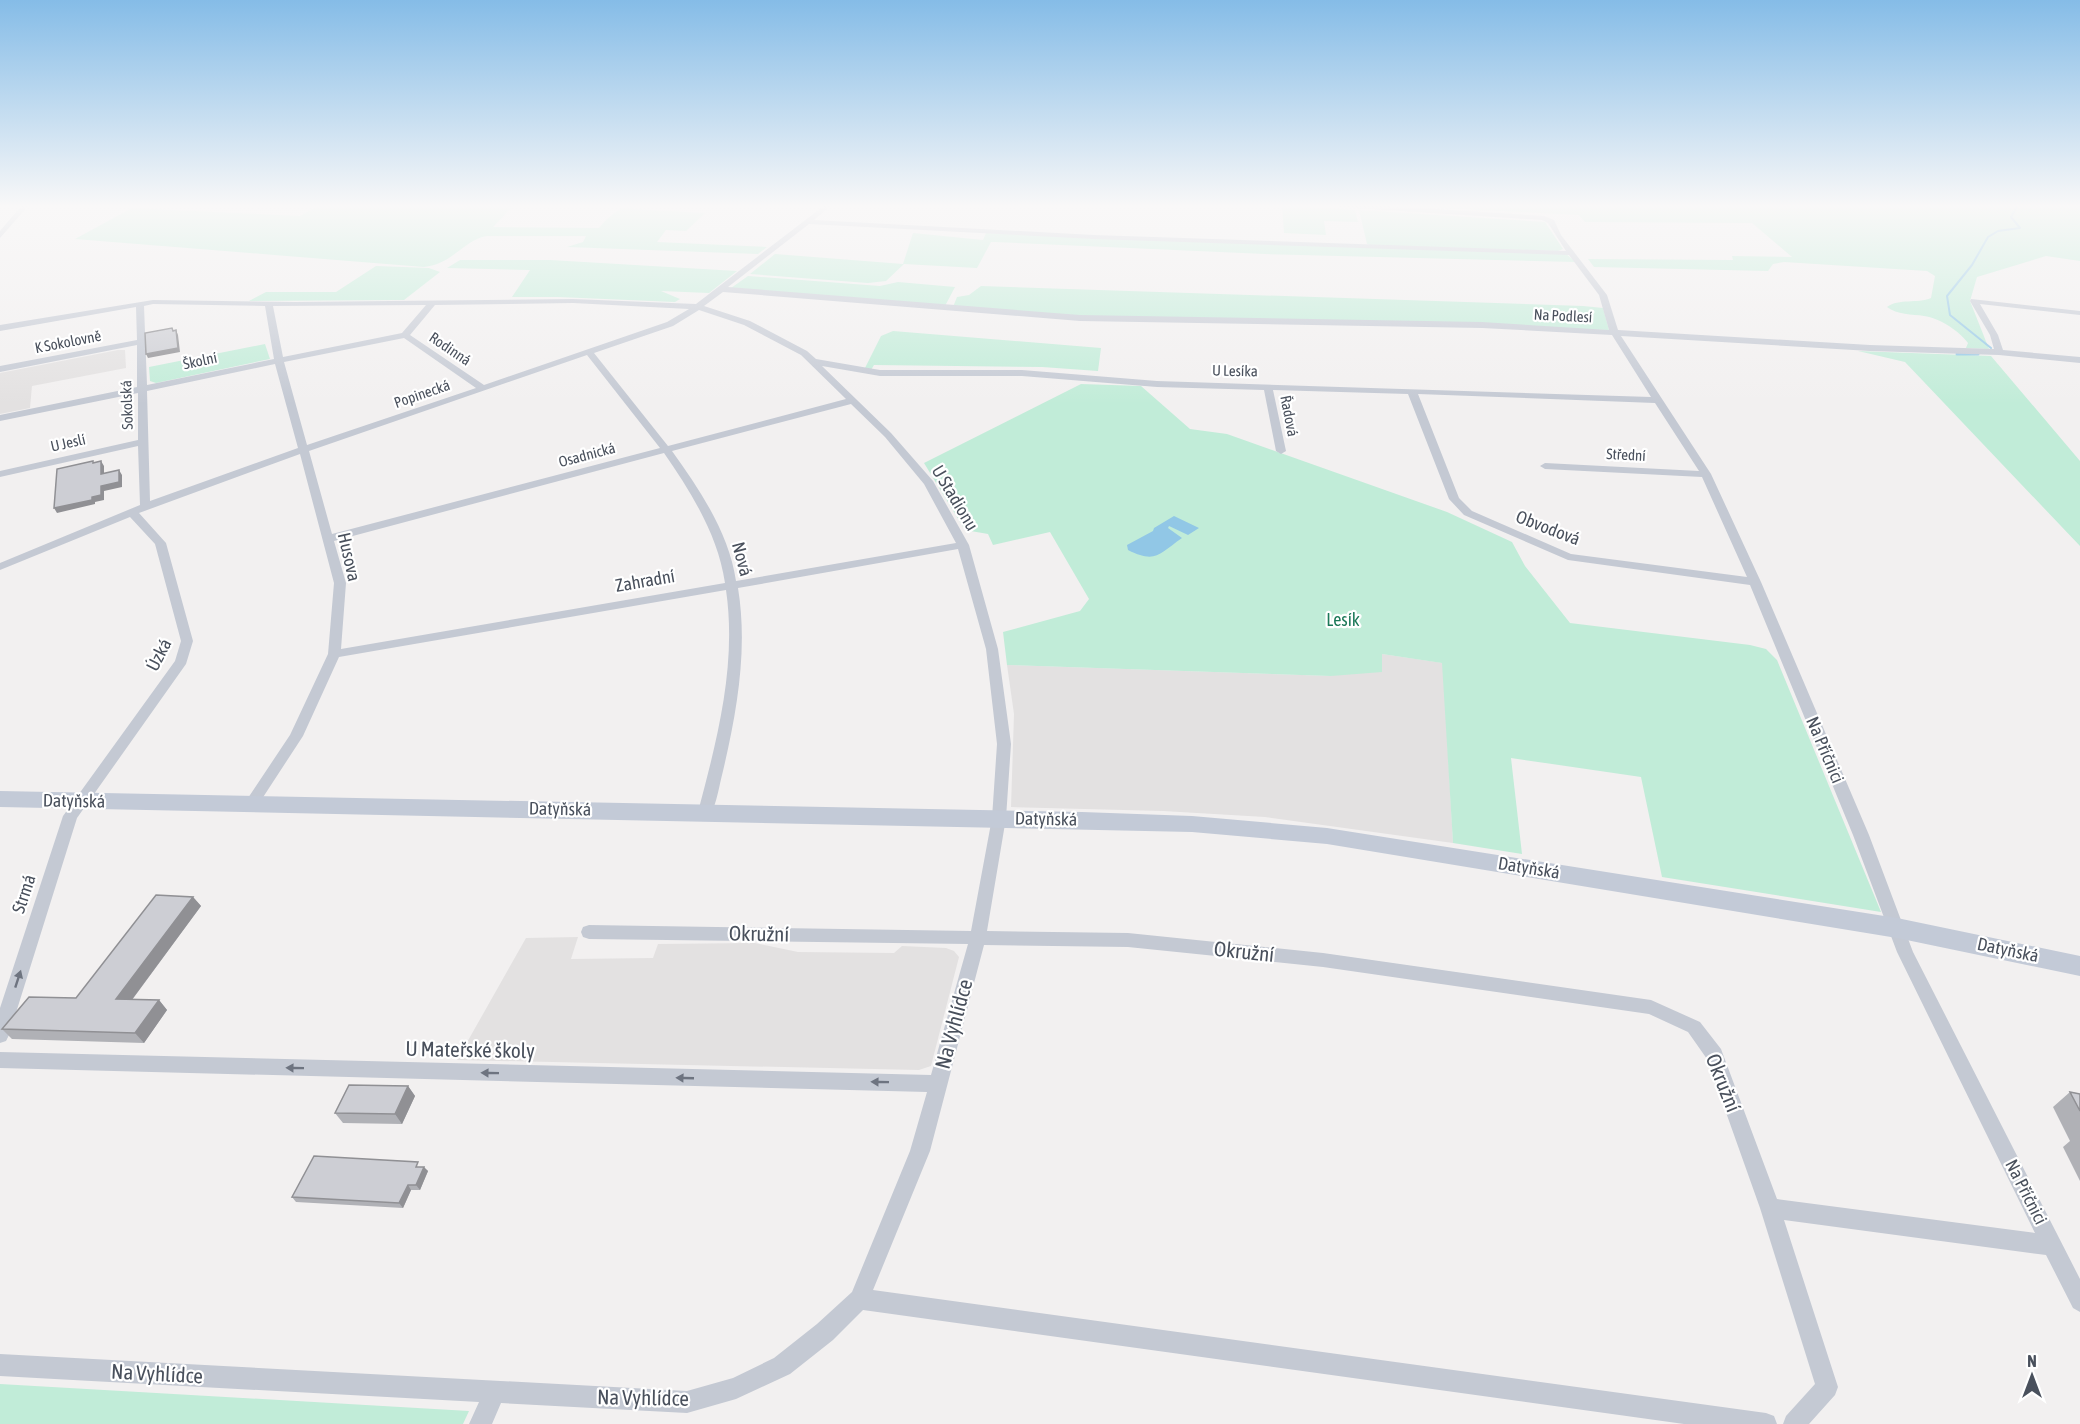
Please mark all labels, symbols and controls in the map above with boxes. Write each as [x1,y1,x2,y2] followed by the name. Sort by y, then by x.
[1533,305,1593,326] street label: Na Podlesí
[33,327,103,356] street label: K Sokolovně
[426,328,474,369] street label: Rodinná
[181,349,219,372] street label: Školní
[1212,362,1258,379] street label: U Lesíka
[392,376,452,411] street label: Popinecká
[117,380,136,430] street label: Sokolská
[1277,394,1302,438] street label: Řadová
[49,430,87,455] street label: U Jeslí
[557,439,617,470] street label: Osadnická
[1606,445,1647,464] street label: Střední
[928,461,983,534] street label: U Stadionu
[1513,506,1583,549] street label: Obvodová
[334,530,365,583] street label: Husova
[728,539,757,578] street label: Nová
[614,565,676,596] street label: Zahradní
[1326,609,1360,630] park label: Lesík
[142,635,175,674] street label: Úzká
[1802,713,1849,786] street label: Na Příčnici
[43,789,105,812] street label: Datyňská
[529,797,591,820] street label: Datyňská
[1015,807,1077,830] street label: Datyňská
[1497,852,1562,883] street label: Datyňská
[7,872,40,916] street label: Strmá
[729,920,790,946] street label: Okružní
[1975,933,2041,966] street label: Datyňská
[1213,936,1276,966] street label: Okružní
[14,970,23,988] one-way arrow
[930,976,977,1071] street label: Na Vyhlídce
[405,1036,535,1062] street label: U Mateřské školy
[1701,1050,1746,1115] street label: Okružní
[285,1063,304,1072] one-way arrow
[480,1068,499,1077] one-way arrow
[675,1073,694,1082] one-way arrow
[870,1078,889,1087] one-way arrow
[2001,1156,2052,1228] street label: Na Příčnici
[2002,1346,2062,1406] north arrow
[2027,1352,2037,1370] text: N
[111,1359,204,1387] street label: Na Vyhlídce
[597,1384,689,1410] street label: Na Vyhlídce

